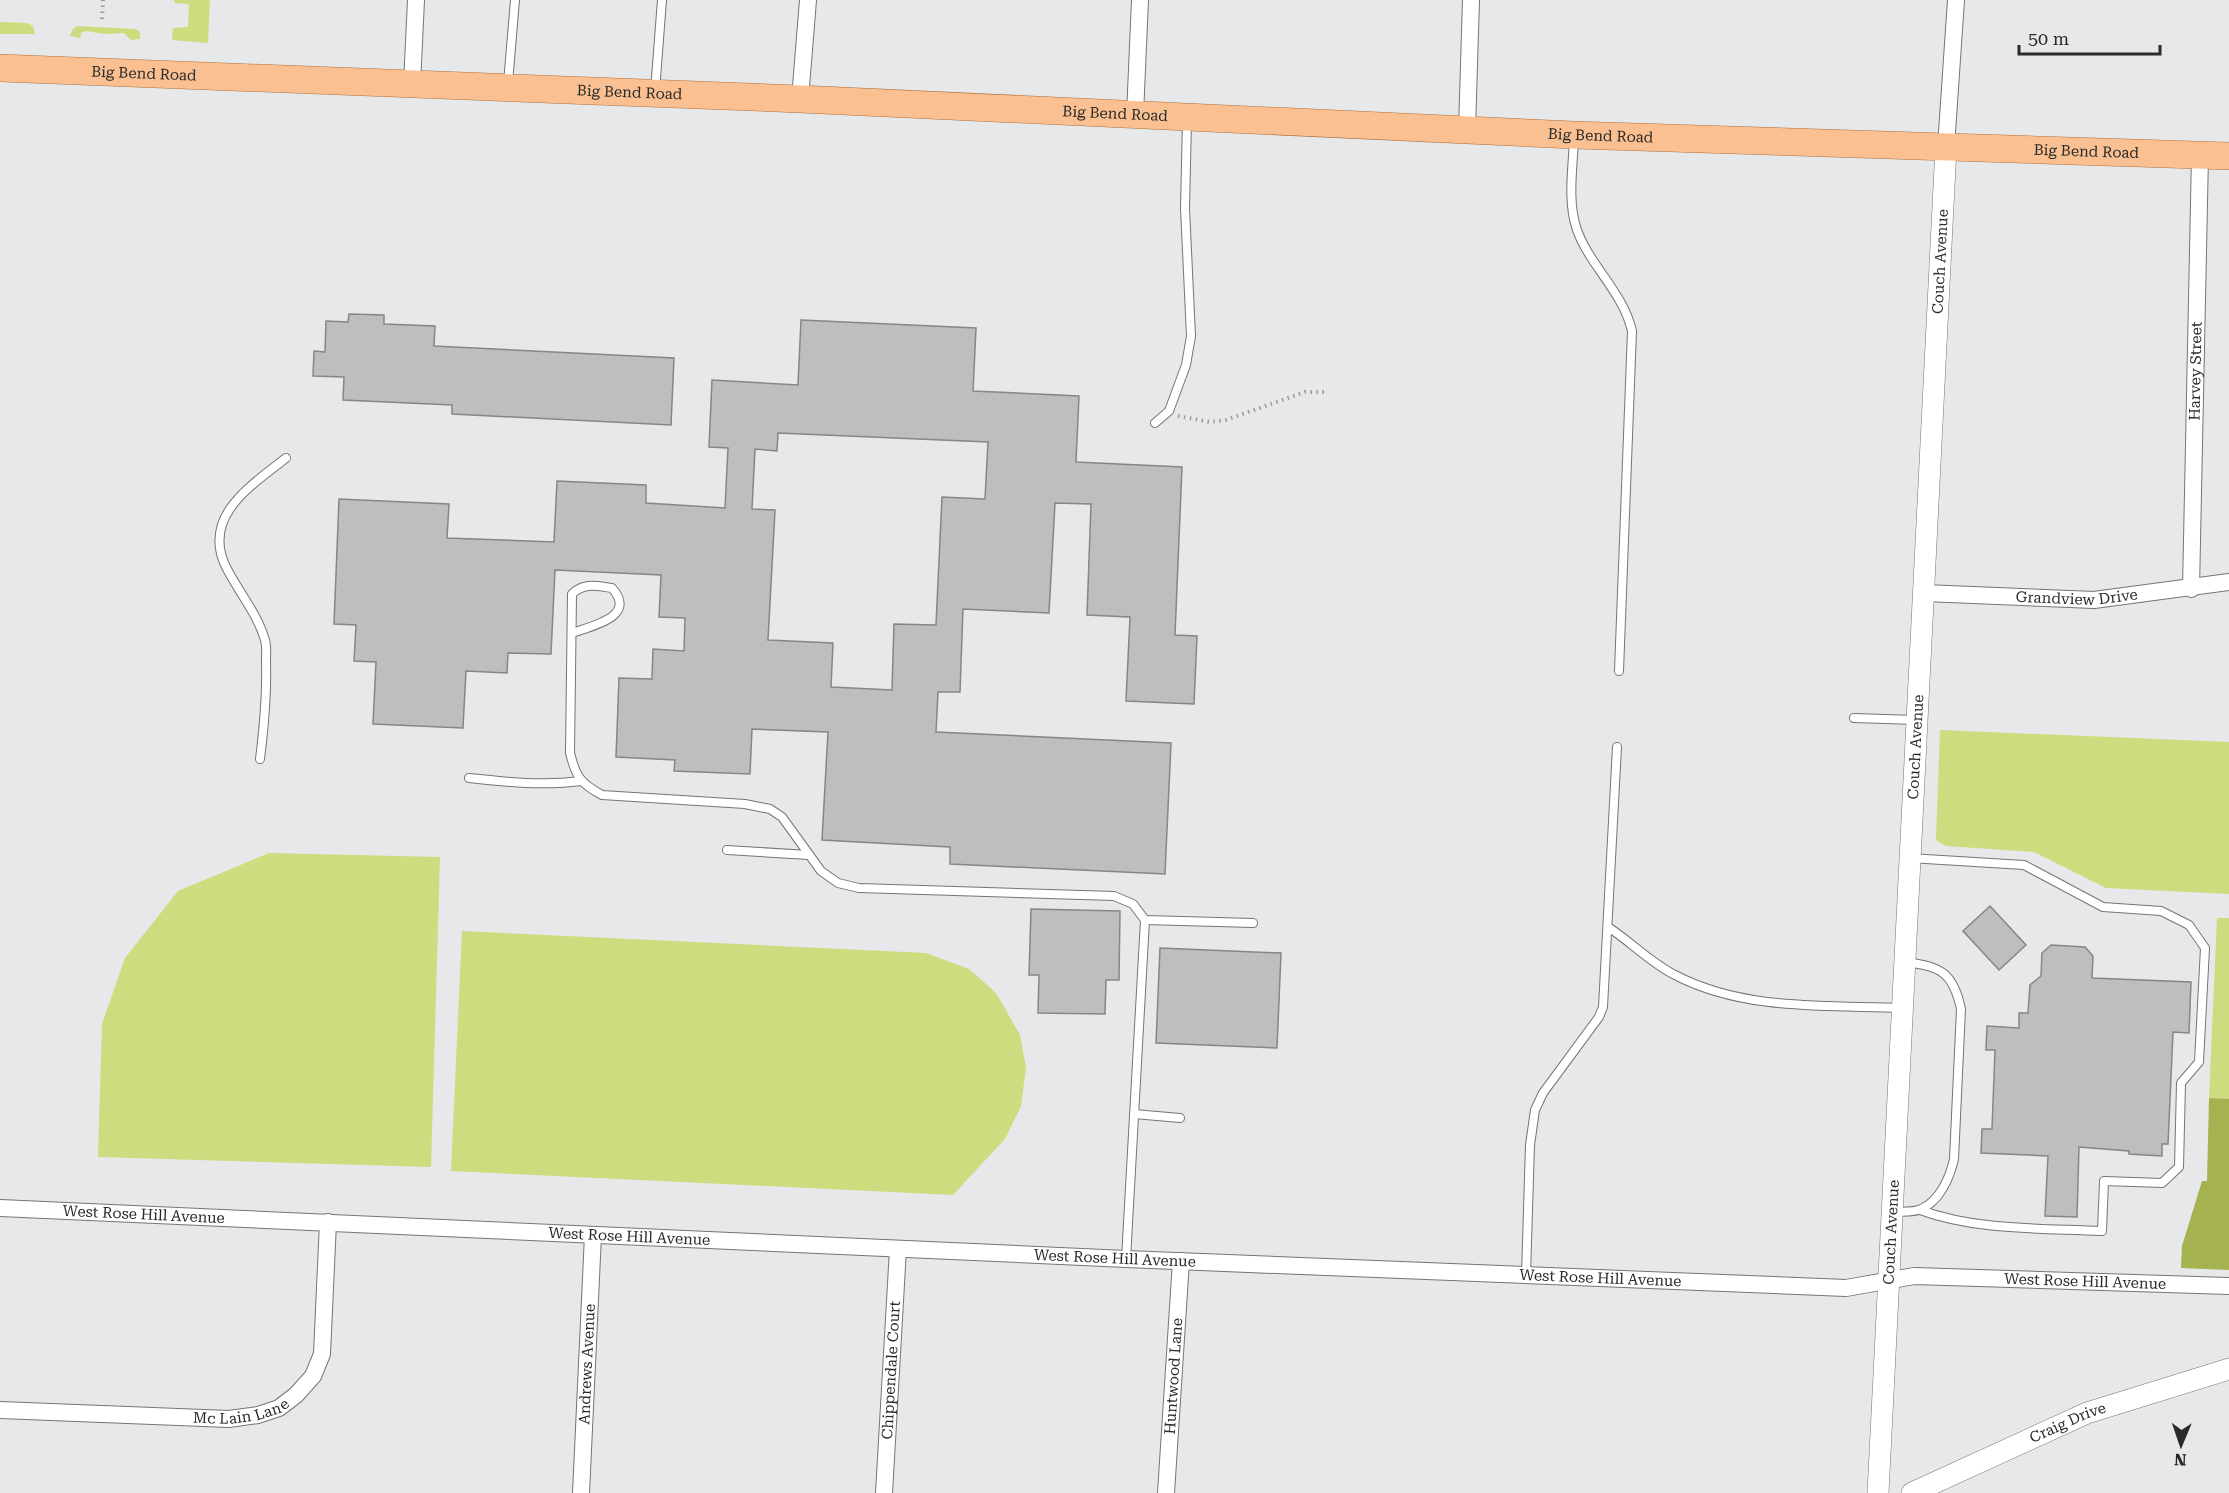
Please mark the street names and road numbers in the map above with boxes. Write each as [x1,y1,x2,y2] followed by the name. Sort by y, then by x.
[91,63,197,85] street label: Big Bend Road
[576,81,683,103] street label: Big Bend Road
[1062,102,1169,125] street label: Big Bend Road
[1547,125,1654,147] street label: Big Bend Road
[2033,141,2140,162] street label: Big Bend Road
[1929,209,1952,315] street label: Couch Avenue
[2185,321,2206,421] street label: Harvey Street
[2015,585,2139,609] street label: Grandview Drive
[1904,694,1927,800] street label: Couch Avenue
[1880,1179,1903,1285] street label: Couch Avenue
[62,1202,225,1227] street label: West Rose Hill Avenue
[548,1224,711,1249] street label: West Rose Hill Avenue
[1033,1246,1196,1271] street label: West Rose Hill Avenue
[1519,1266,1682,1290] street label: West Rose Hill Avenue
[2004,1270,2166,1293] street label: West Rose Hill Avenue
[878,1300,904,1440] street label: Chippendale Court
[575,1303,599,1425] street label: Andrews Avenue
[1161,1317,1186,1435] street label: Huntwood Lane
[193,1395,293,1428] street label: Mc Lain Lane
[2027,1399,2108,1447] street label: Craig Drive

